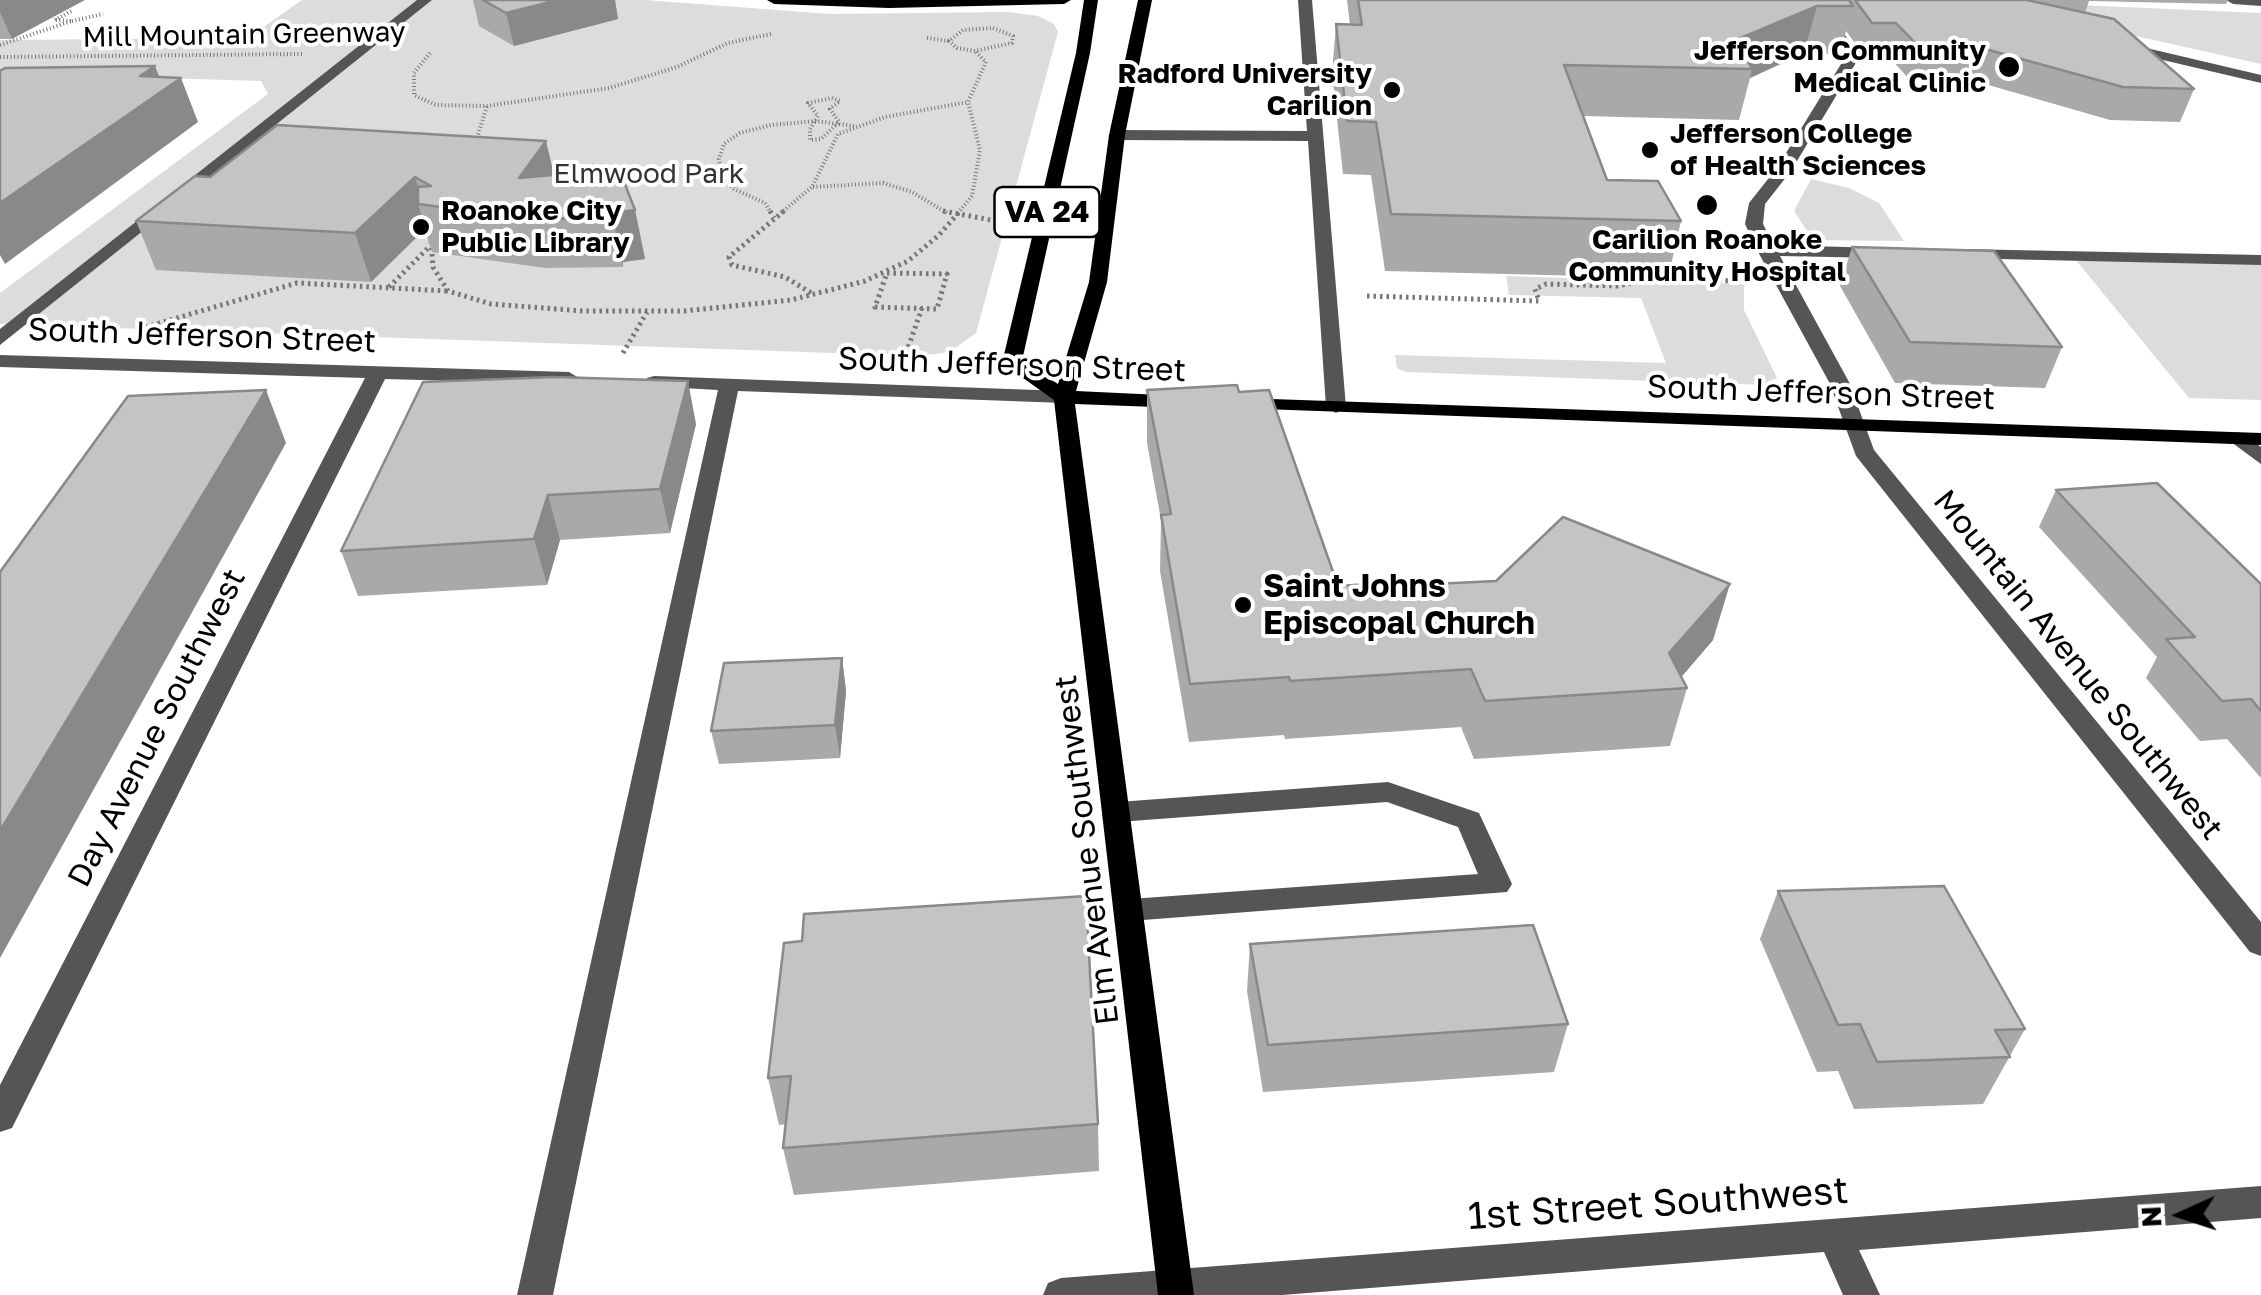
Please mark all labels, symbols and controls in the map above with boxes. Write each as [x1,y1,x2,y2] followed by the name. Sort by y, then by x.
[82,15,406,55] street label: Mill Mountain Greenway
[1694,34,1986,100] place label: Jefferson Community Medical Clinic
[1996,54,2022,80] marker: Jefferson Community Medical Clinic
[1118,57,1372,123] place label: Radford University Carilion
[1381,79,1403,101] marker: Radford University Carilion
[1670,117,1926,183] place label: Jefferson College of Health Sciences
[1639,139,1661,161] marker: Jefferson College of Health Sciences
[553,157,745,191] park label: Elmwood Park
[994,187,1100,237] road number: VA 24
[1694,192,1720,218] marker: Carilion Roanoke Community Hospital
[441,194,630,260] place label: Roanoke City Public Library
[410,216,432,238] marker: Roanoke City Public Library
[1568,223,1846,289] place label: Carilion Roanoke Community Hospital
[27,311,377,361] street label: South Jefferson Street
[837,340,1187,390] street label: South Jefferson Street
[1646,368,1996,418] street label: South Jefferson Street
[1925,482,2231,848] street label: Mountain Avenue Southwest
[60,563,254,893] street label: Day Avenue Southwest
[1263,568,1535,643] place label: Saint Johns Episcopal Church
[1232,594,1254,616] marker: Saint Johns Episcopal Church
[1046,673,1128,1027] street label: Elm Avenue Southwest
[2131,1165,2231,1265] north arrow
[1466,1168,1850,1240] street label: 1st Street Southwest
[2134,1205,2168,1228] text: N

